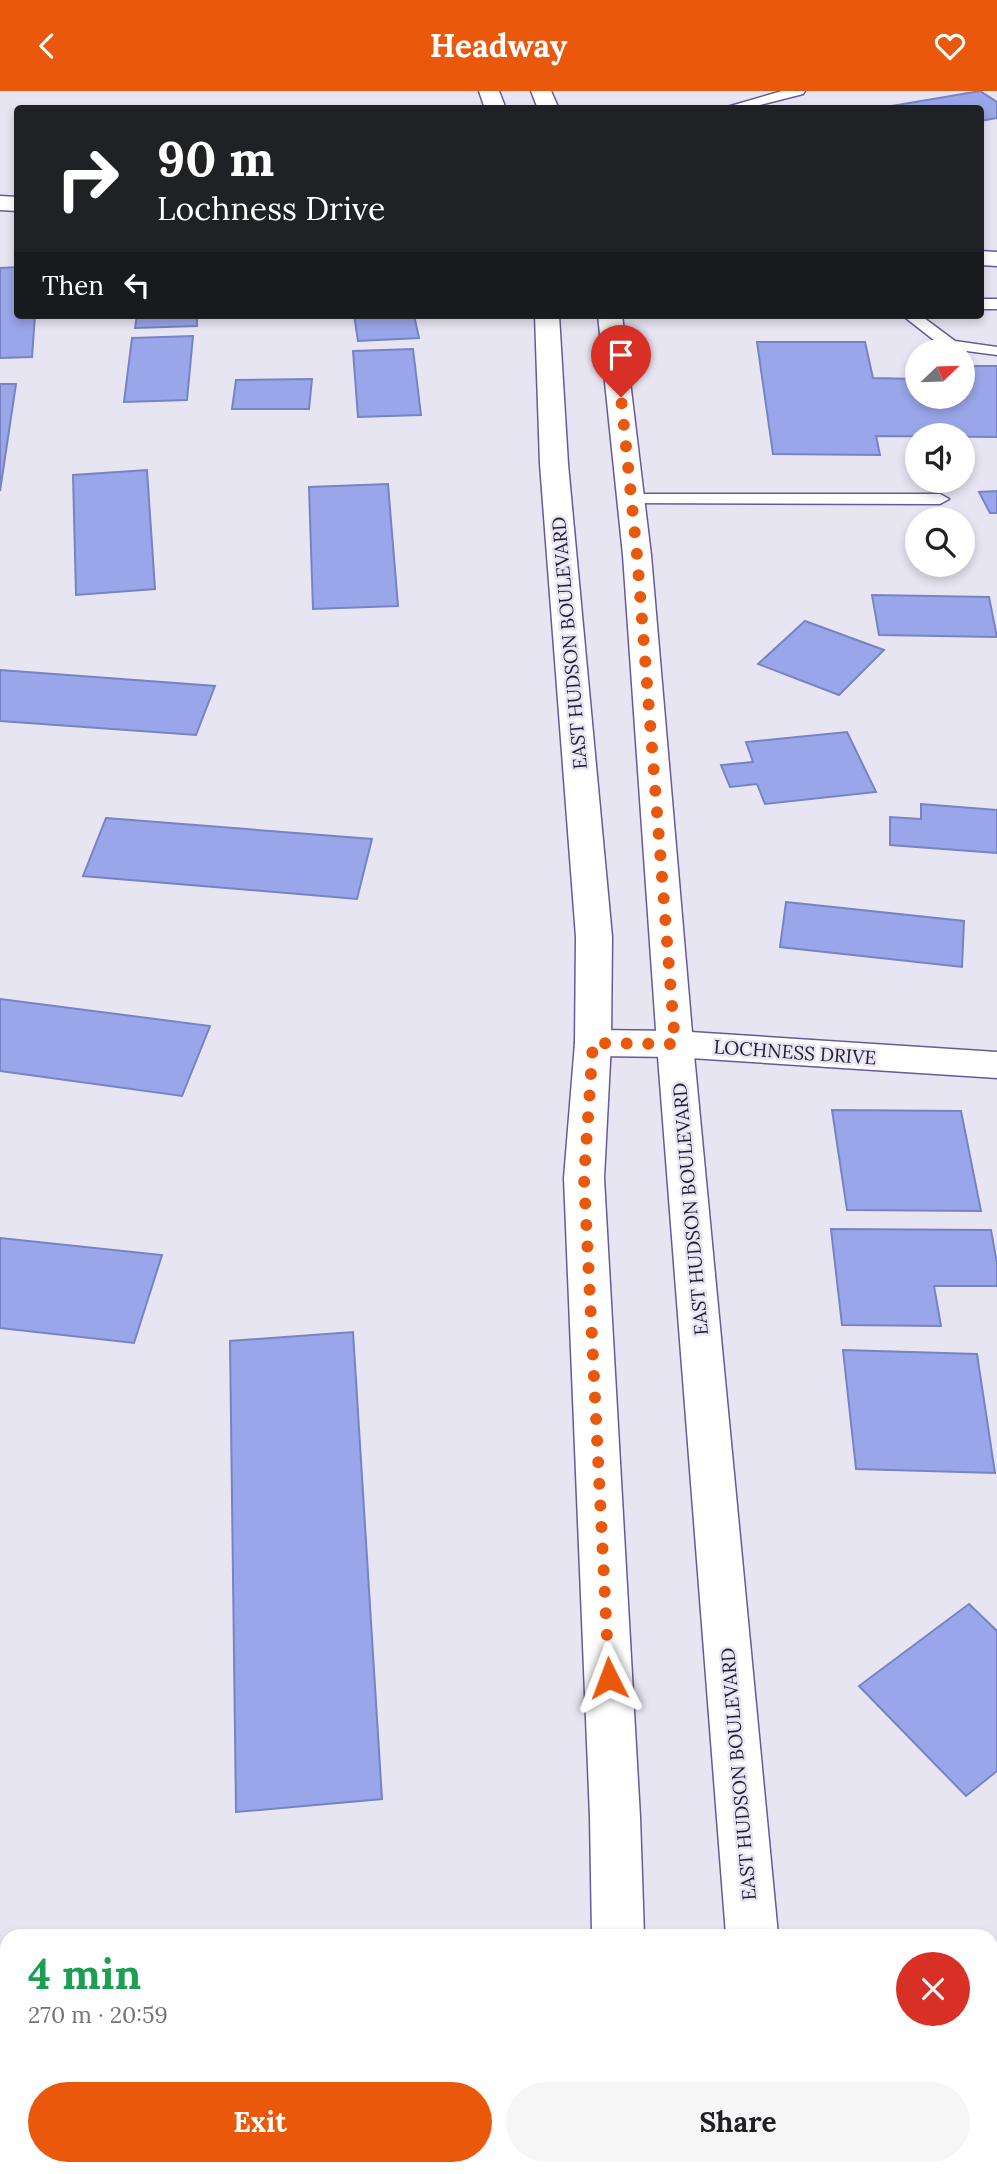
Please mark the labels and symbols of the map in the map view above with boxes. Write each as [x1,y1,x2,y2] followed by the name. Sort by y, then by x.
[591,325,651,397] pin
[905,339,975,409] north arrow
[546,516,592,770] street label: EAST HUDSON BOULEVARD
[713,1034,877,1070] street label: LOCHNESS DRIVE
[667,1082,713,1336] street label: EAST HUDSON BOULEVARD
[572,1641,646,1715] position arrow
[715,1647,761,1901] street label: EAST HUDSON BOULEVARD

